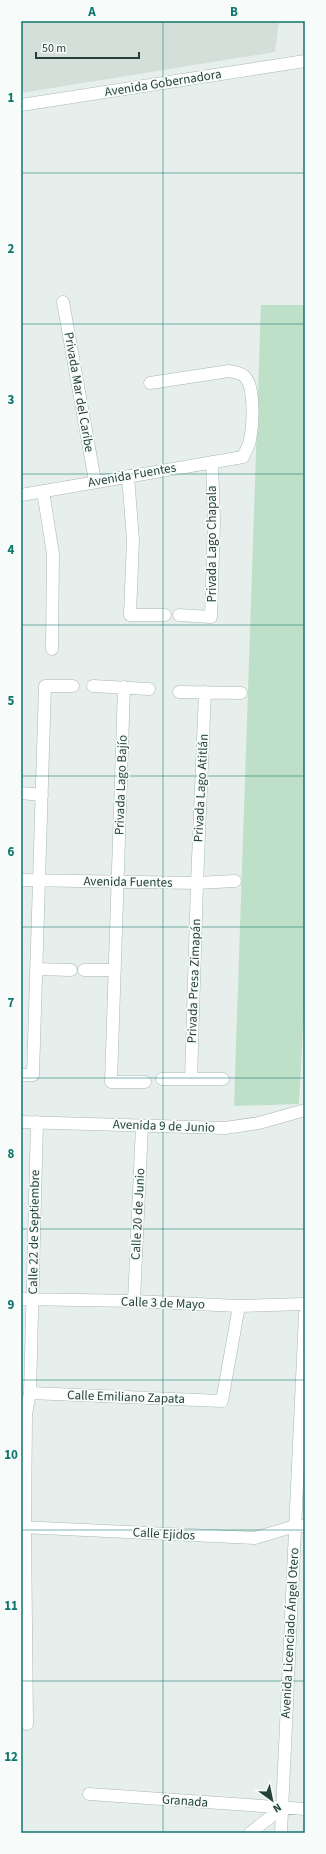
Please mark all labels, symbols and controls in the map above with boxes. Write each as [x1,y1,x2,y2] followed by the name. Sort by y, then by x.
[87,3,96,21] text: A
[230,3,238,21] text: B
[36,34,139,60] scale bar
[42,40,66,57] text: 50 m
[103,65,223,101] street label: Avenida Gobernadora
[8,89,15,107] text: 1
[8,240,15,258] text: 2
[60,330,98,454] street label: Privada Mar del Caribe
[8,391,15,409] text: 3
[87,458,178,492] street label: Avenida Fuentes
[203,485,221,603] street label: Privada Lago Chapala
[8,541,15,559] text: 4
[8,692,15,710] text: 5
[189,733,213,843] street label: Privada Lago Atitlán
[110,735,132,835] street label: Privada Lago Bajío
[8,843,15,861] text: 6
[83,872,173,892] street label: Avenida Fuentes
[183,918,205,1044] street label: Privada Presa Zimapán
[8,994,15,1012] text: 7
[113,1115,215,1137] street label: Avenida 9 de Junio
[8,1145,15,1163] text: 8
[127,1168,149,1260] street label: Calle 20 de Junio
[24,1170,44,1294] street label: Calle 22 de Septiembre
[121,1293,205,1313] street label: Calle 3 de Mayo
[8,1296,15,1314] text: 9
[67,1386,185,1408] street label: Calle Emiliano Zapata
[4,1446,18,1464] text: 10
[132,1523,196,1545] street label: Calle Ejidos
[277,1547,303,1719] street label: Avenida Licenciado Ángel Otero
[4,1597,18,1615] text: 11
[4,1748,18,1766] text: 12
[252,1780,292,1820] north arrow
[161,1790,209,1812] street label: Granada
[270,1800,284,1816] text: N

